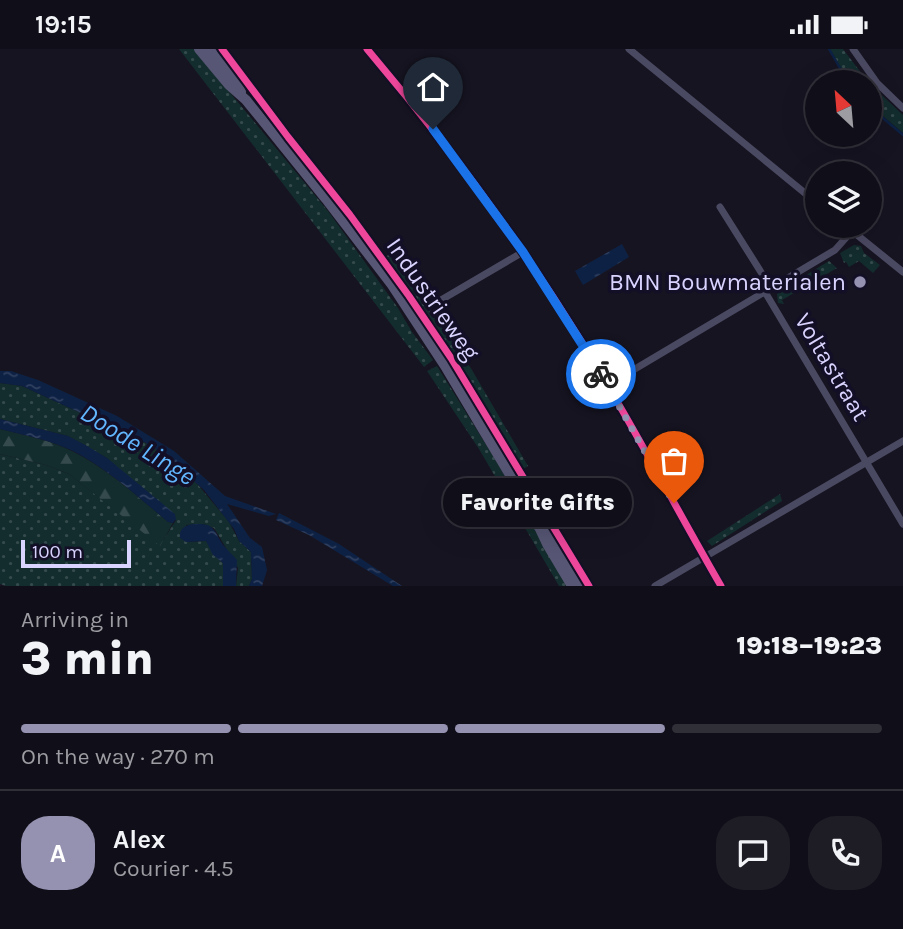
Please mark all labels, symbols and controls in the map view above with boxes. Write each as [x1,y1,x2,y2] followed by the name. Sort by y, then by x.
[35,9,92,40] text: 19:15
[403,57,463,129] pin
[414,68,452,106] icon: home
[805,70,882,147] north arrow
[805,70,882,238] map controls
[805,161,882,238] button: layers
[381,232,486,366] street label: Industrieweg
[609,268,846,296] place label: BMN Bouwmaterialen
[852,274,868,290] marker: BMN Bouwmaterialen
[789,308,875,426] street label: Voltastraat
[566,339,636,409] courier
[582,355,620,393] icon: bike
[74,397,201,492] water label: Doode Linge
[644,431,704,503] pin
[655,442,693,480] icon: bag
[443,479,632,527] callout: Favorite Gifts
[460,489,615,516] text: Favorite Gifts
[21,537,131,569] scale bar
[32,541,83,563] text: 100 m
[21,606,129,633] text: Arriving in
[736,630,882,661] text: 19:18–19:23
[21,632,154,686] text: 3 min
[21,743,215,770] text: On the way · 270 m
[716,816,790,890] button: chat
[808,816,882,890] button: phone
[113,824,165,855] text: Alex
[50,838,66,869] text: A
[113,855,234,882] text: Courier · 4.5

